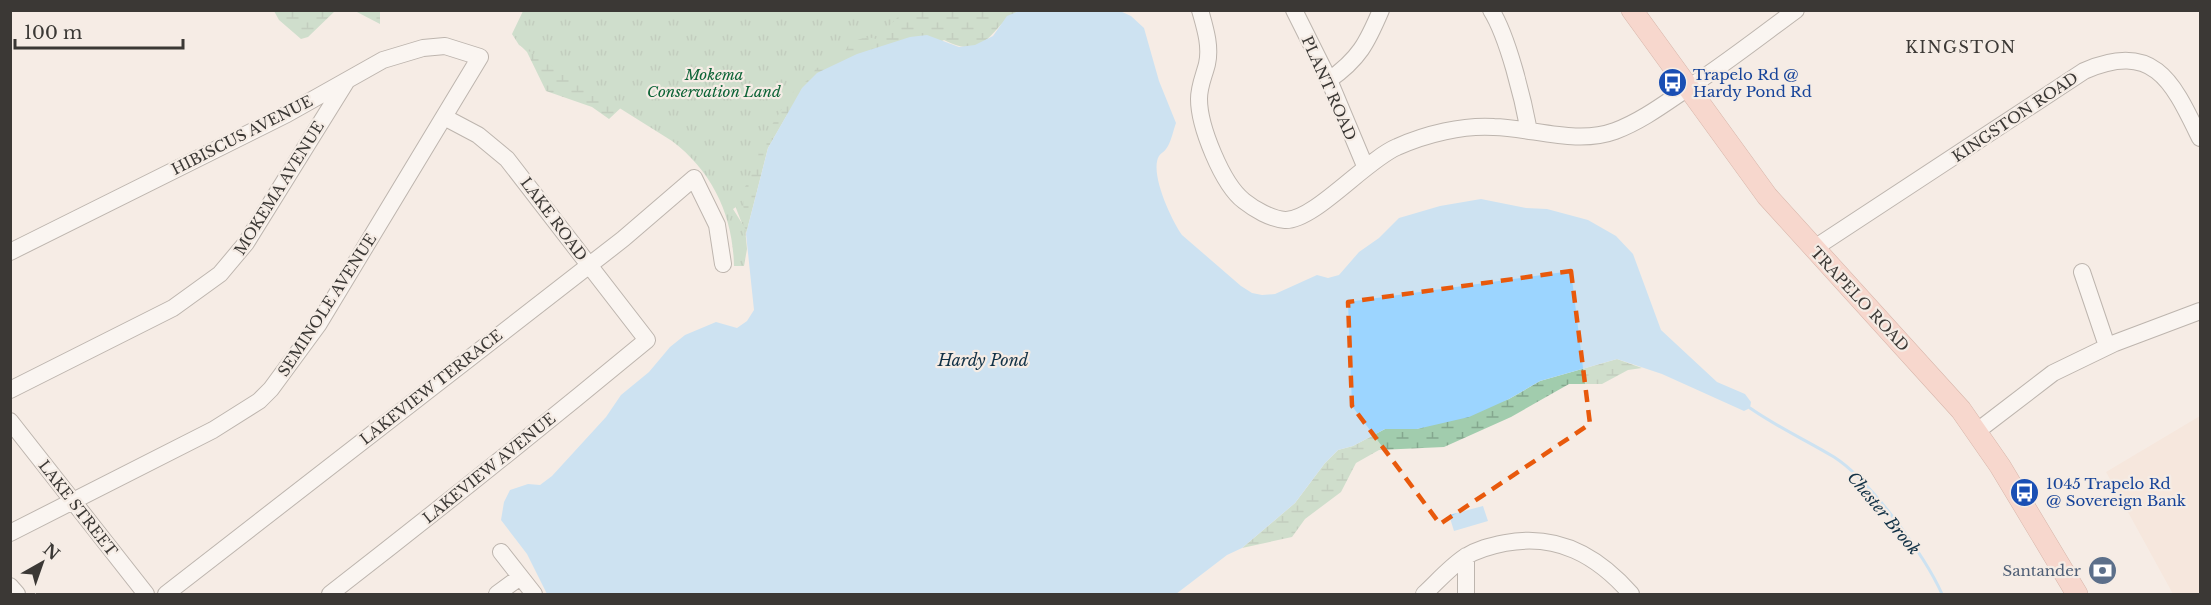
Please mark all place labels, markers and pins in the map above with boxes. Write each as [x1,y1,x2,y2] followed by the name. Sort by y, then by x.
[1693,65,1812,101] place label: Trapelo Rd @ Hardy Pond Rd
[1656,67,1688,99] bus stop icon: Trapelo Rd @ Hardy Pond Rd
[2046,474,2187,510] place label: 1045 Trapelo Rd @ Sovereign Bank
[2009,476,2041,508] bus stop icon: 1045 Trapelo Rd @ Sovereign Bank
[2086,554,2118,586] bank icon: Santander
[2002,561,2082,580] place label: Santander

